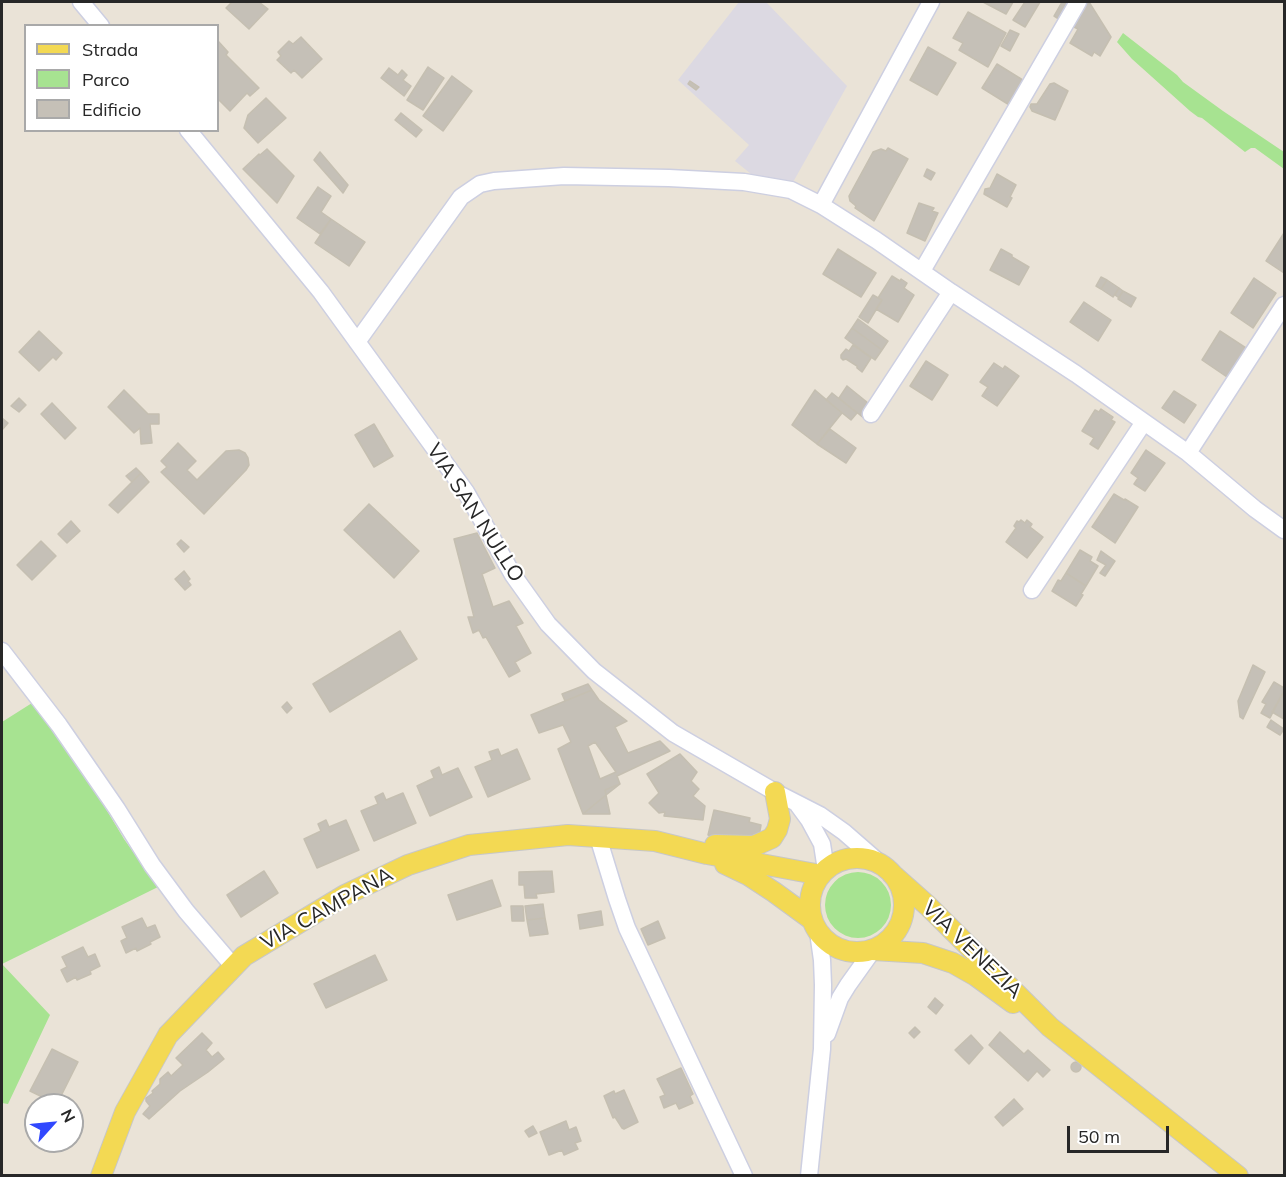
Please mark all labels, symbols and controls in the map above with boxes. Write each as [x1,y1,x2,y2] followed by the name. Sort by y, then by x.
[24,24,219,132] legend
[82,38,138,61] text: Strada
[82,68,130,91] text: Parco
[82,98,141,121] text: Edificio
[421,439,529,587] street label: VIA SAN NULLO
[257,862,397,956] street label: VIA CAMPANA
[917,896,1027,1004] street label: VIA VENEZIA
[24,1093,84,1153] north arrow
[57,1106,80,1126] text: N
[1070,1114,1172,1152] scale bar
[1078,1125,1120,1148] text: 50 m

